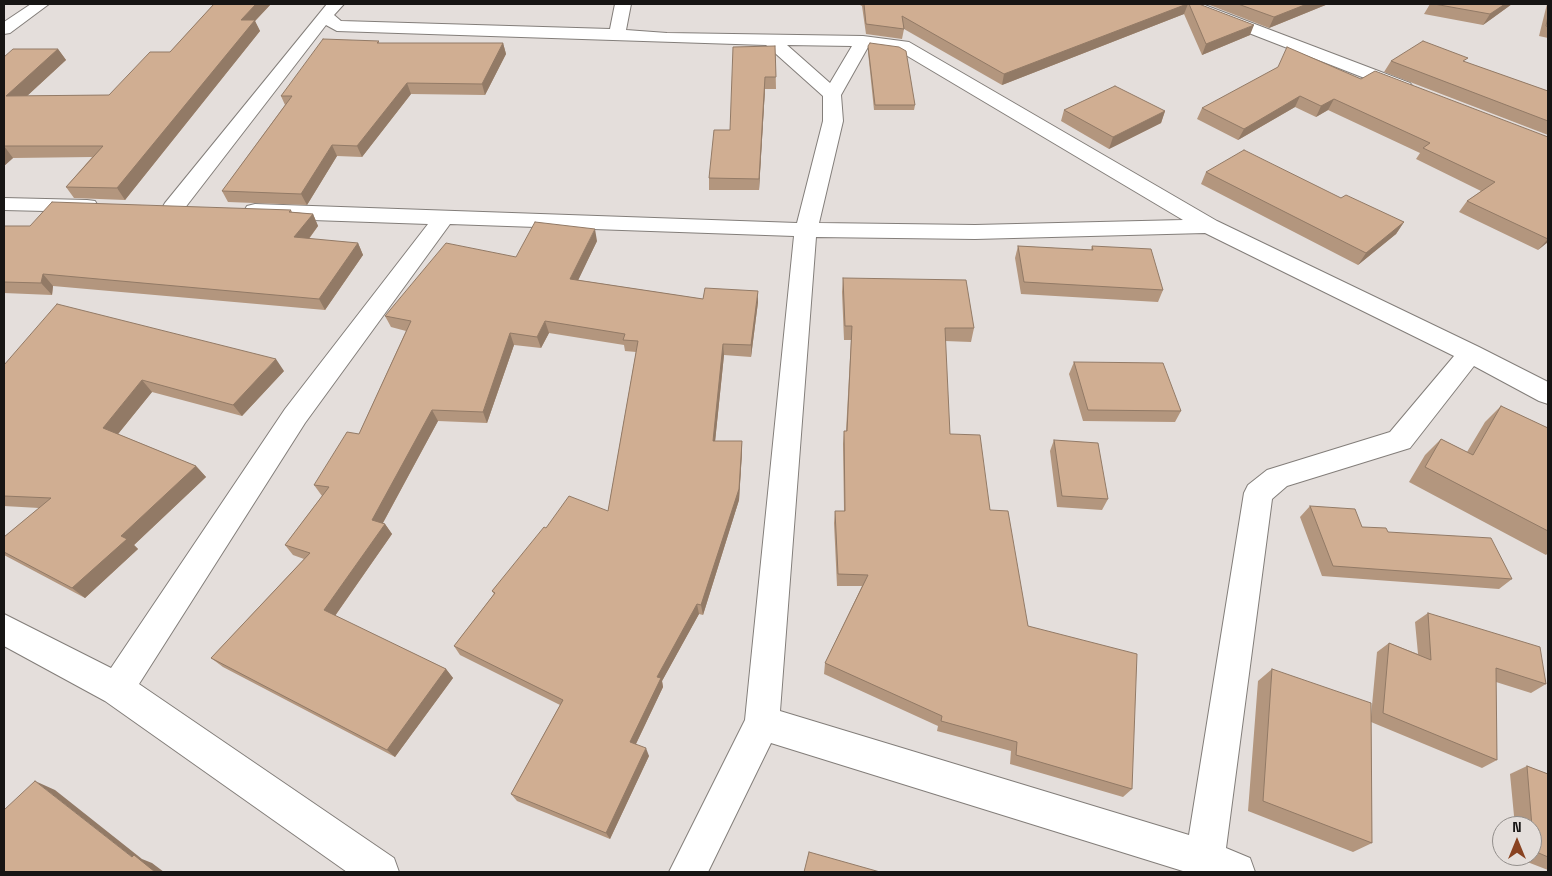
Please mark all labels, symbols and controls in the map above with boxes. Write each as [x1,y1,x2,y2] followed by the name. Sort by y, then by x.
[1492,816,1542,866] north arrow
[1512,818,1522,836] text: N

